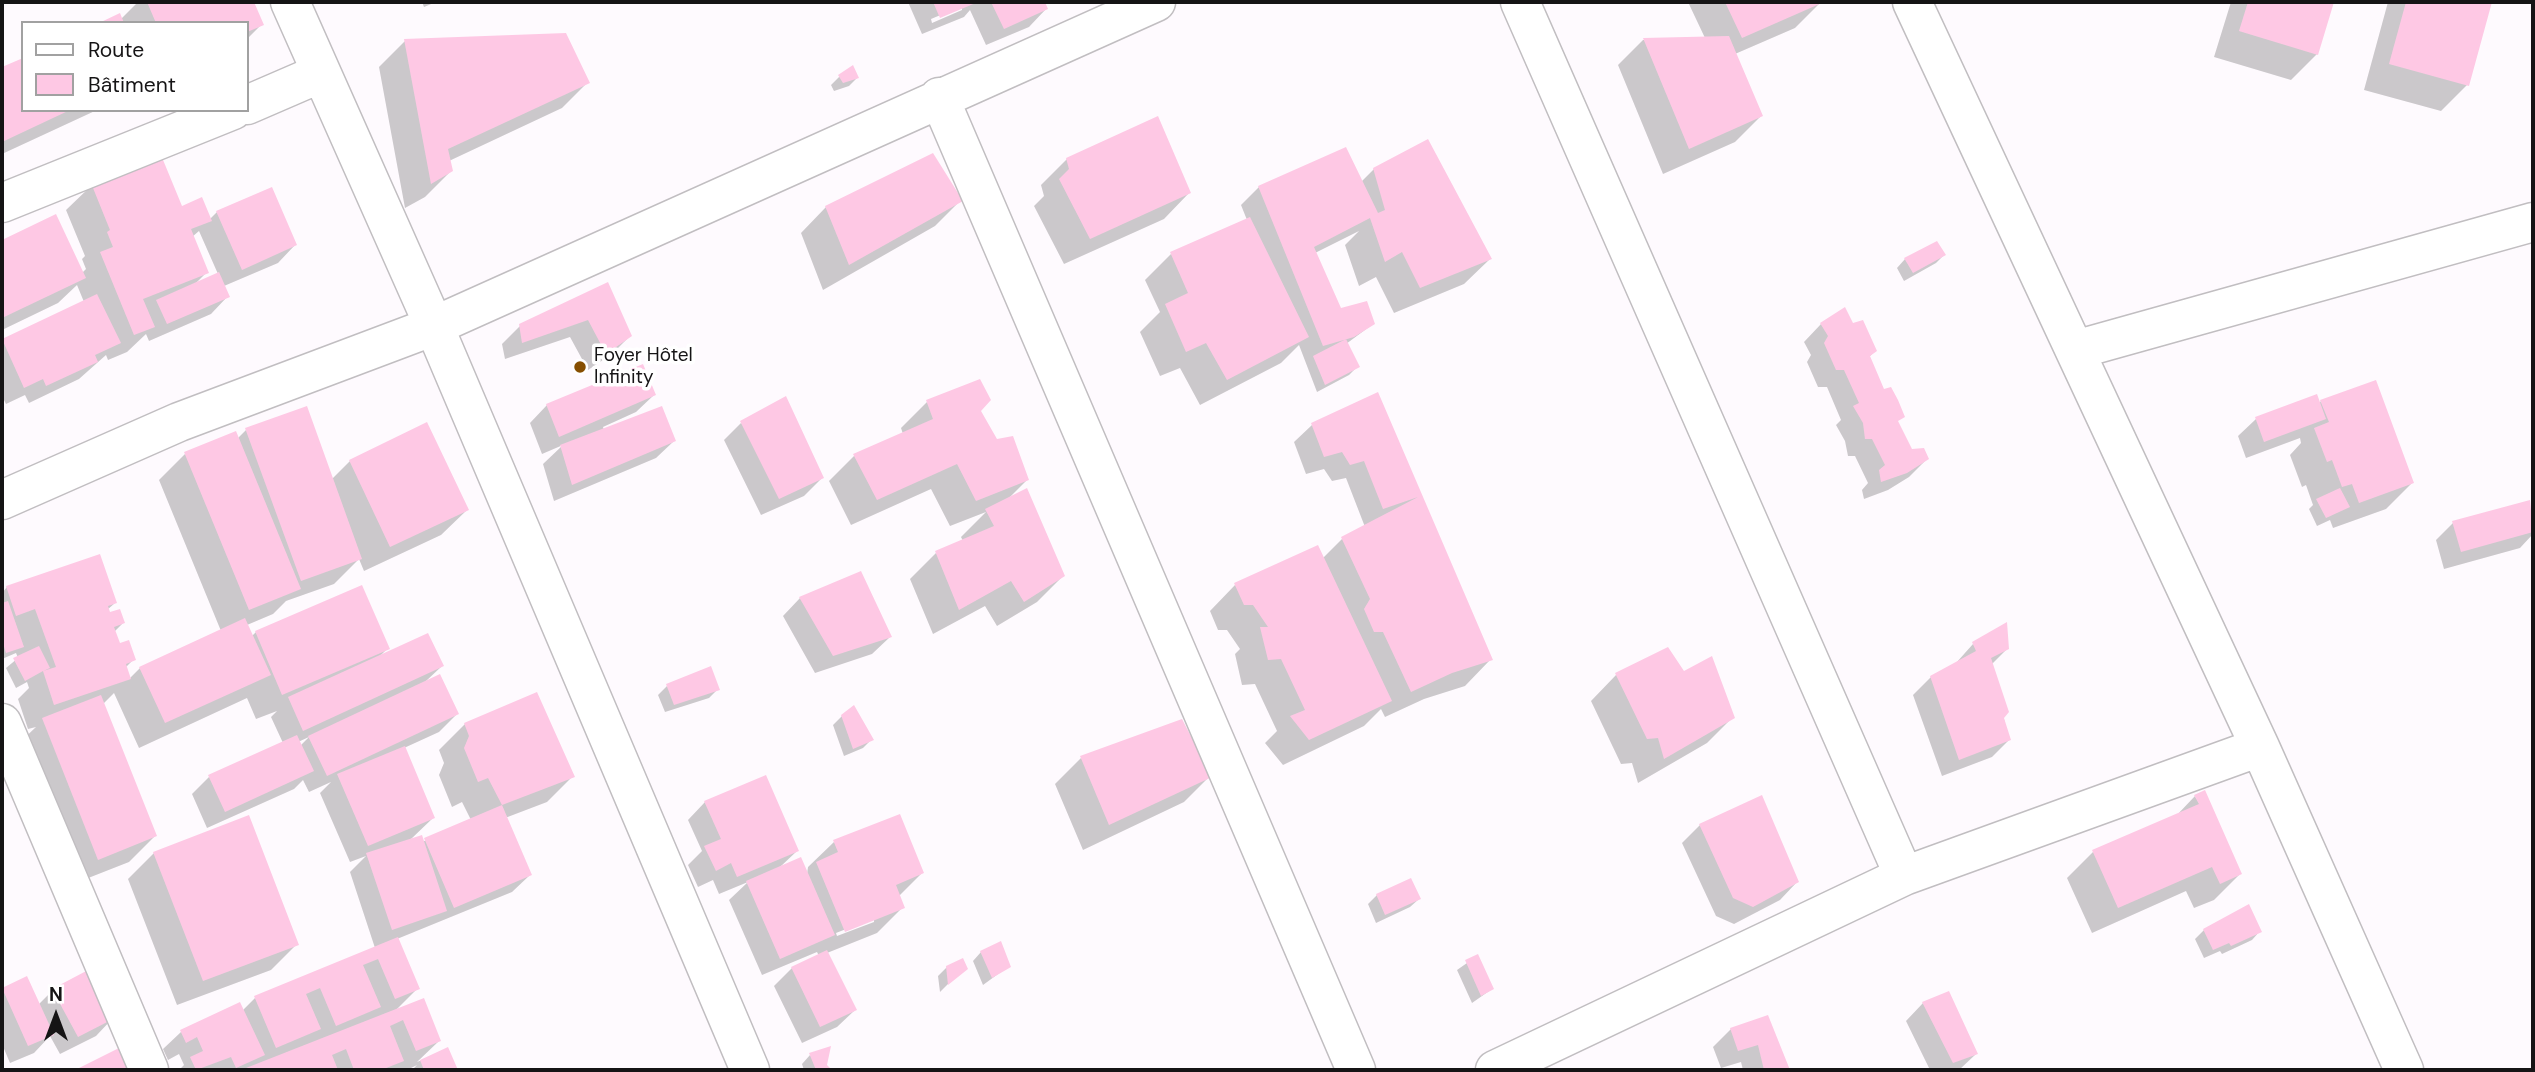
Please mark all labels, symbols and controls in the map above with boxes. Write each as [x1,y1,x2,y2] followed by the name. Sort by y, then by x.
[21,21,248,112] legend
[88,36,144,64] text: Route
[88,71,176,99] text: Bâtiment
[594,345,693,389] place label: Foyer Hôtel Infinity
[572,359,588,375] marker: Foyer Hôtel Infinity
[21,981,91,1051] north arrow
[49,982,63,1007] text: N

